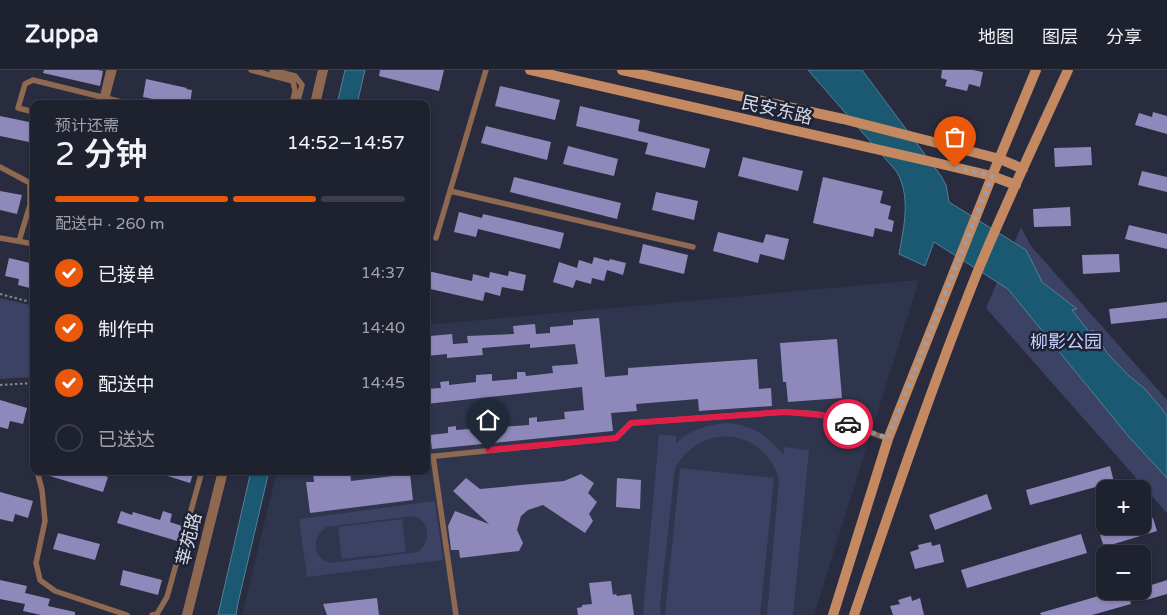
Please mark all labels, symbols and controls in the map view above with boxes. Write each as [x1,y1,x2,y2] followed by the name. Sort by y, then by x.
[25,20,99,49] text: Zuppa
[978,26,1014,48] text: 地图
[1042,26,1078,48] text: 图层
[1106,26,1142,48] text: 分享
[739,91,815,129] street label: 民安东路
[55,116,119,136] text: 预计还需
[934,116,976,167] pin
[941,123,969,151] icon: bag
[287,132,405,154] text: 14:52–14:57
[55,136,147,174] text: 2 分钟
[55,214,164,234] text: 配送中 · 260 m
[55,259,83,287] icon: check
[361,263,405,283] text: 14:37
[98,264,155,286] text: 已接单
[55,314,83,342] icon: check
[361,318,405,338] text: 14:40
[98,319,155,341] text: 制作中
[1030,331,1102,353] park label: 柳影公园
[55,369,83,397] icon: check
[361,373,405,393] text: 14:45
[98,374,155,396] text: 配送中
[467,399,509,450] pin
[823,399,873,449] courier
[474,406,502,434] icon: home
[834,410,862,438] icon: car
[98,429,155,451] text: 已送达
[1096,480,1151,600] map controls
[1096,480,1151,535] button: +
[172,510,206,568] street label: 莘苑路
[1096,545,1151,600] button: −

